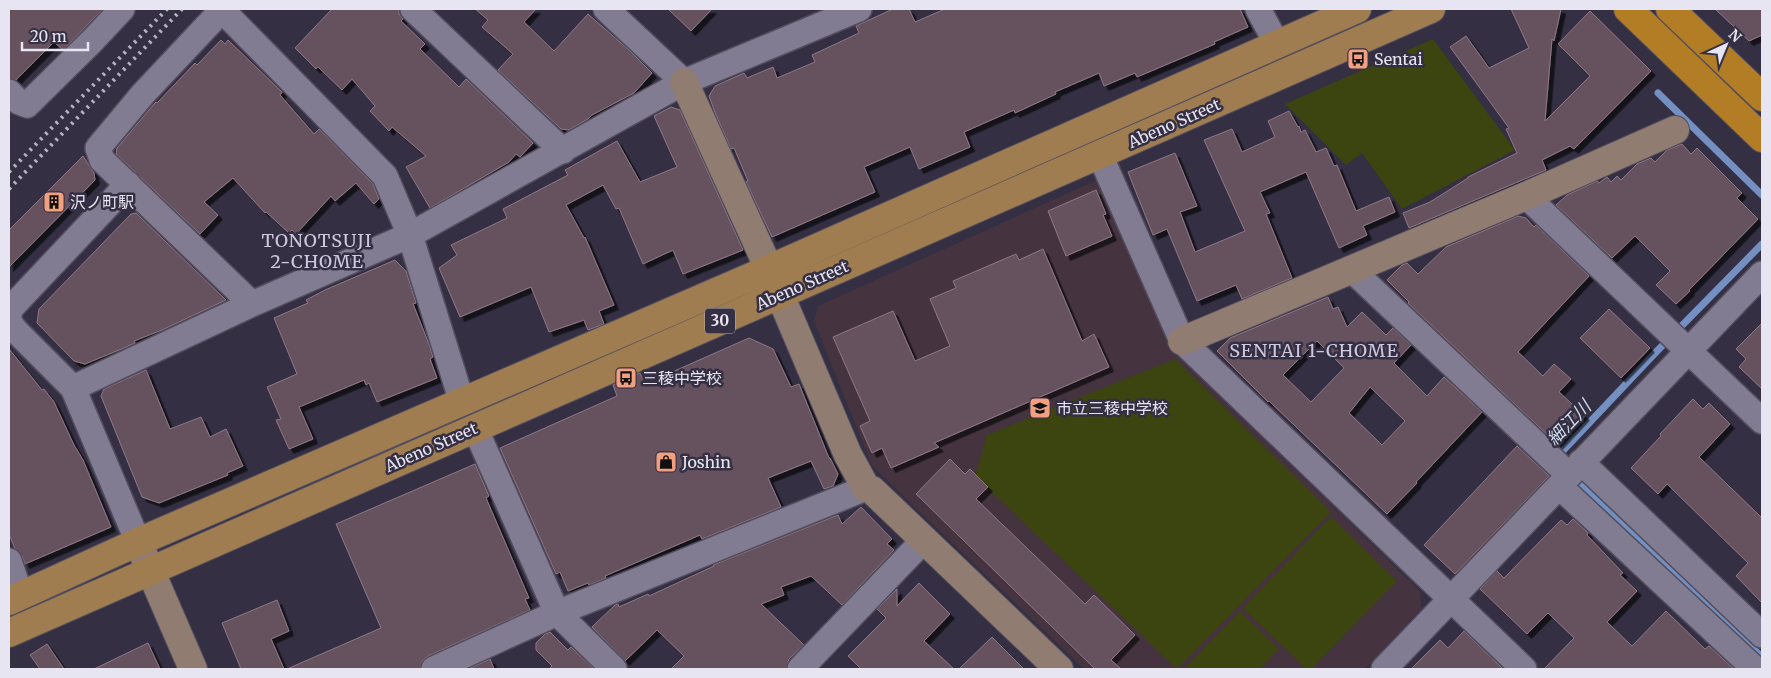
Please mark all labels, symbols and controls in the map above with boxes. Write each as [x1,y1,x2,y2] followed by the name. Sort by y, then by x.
[22,20,89,52] scale bar
[1701,20,1751,70] north arrow
[1725,25,1745,46] text: N
[30,27,67,46] text: 20 m
[1346,47,1370,71] bus stop icon: Sentai
[1374,49,1423,69] place label: Sentai
[1124,93,1224,153] street label: Abeno Street
[42,190,66,214] building icon: 沢ノ町駅
[70,192,134,212] place label: 沢ノ町駅
[262,229,372,273] district label: TONOTSUJI 2-CHOME
[752,255,852,315] street label: Abeno Street
[705,308,735,334] road number: 30
[1229,339,1399,362] district label: SENTAI 1-CHOME
[614,366,638,390] bus stop icon: 三稜中学校
[642,368,722,388] place label: 三稜中学校
[1542,394,1597,450] water label: 細江川
[1028,396,1052,420] school or university icon: 市立三稜中学校
[1056,398,1168,418] place label: 市立三稜中学校
[381,417,481,477] street label: Abeno Street
[654,450,678,474] shop icon: Joshin
[681,452,731,472] place label: Joshin

